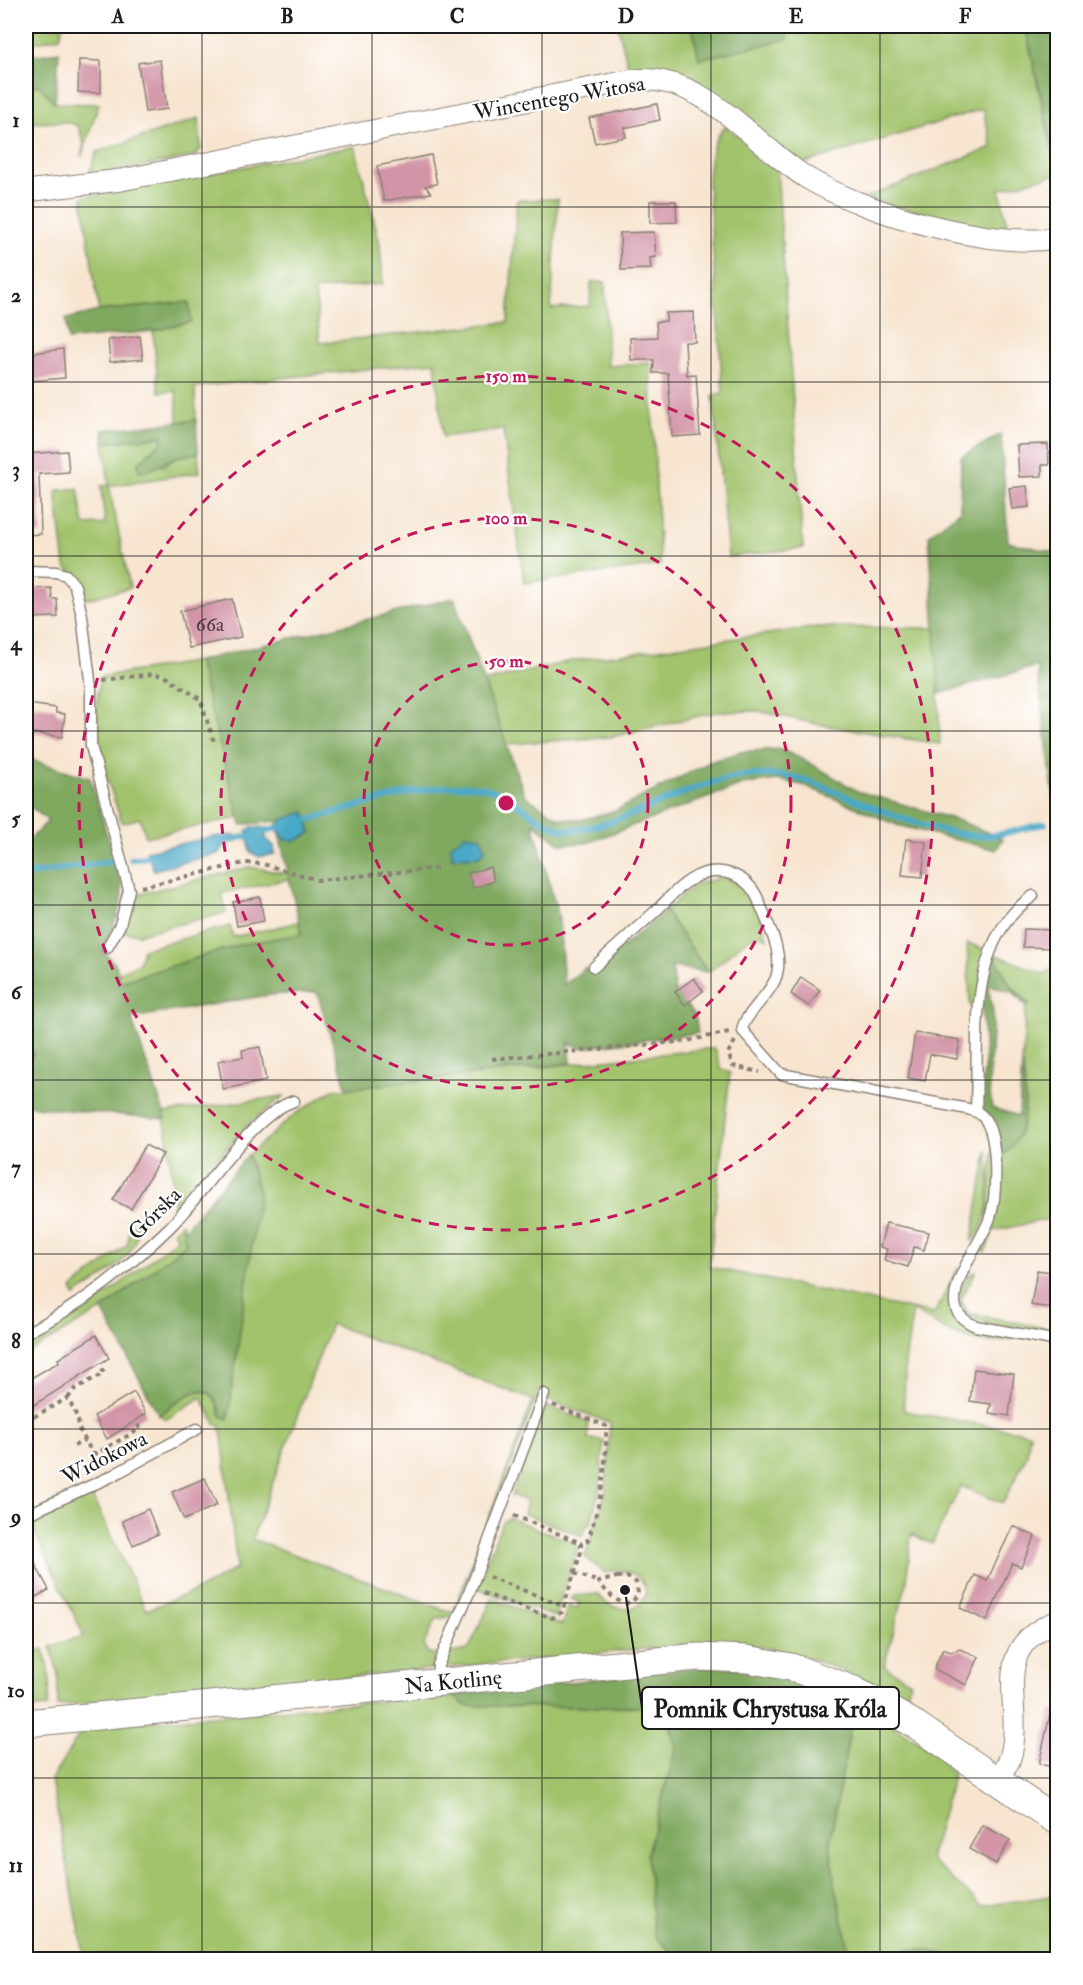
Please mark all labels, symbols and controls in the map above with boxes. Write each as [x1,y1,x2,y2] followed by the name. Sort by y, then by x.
[111,4,125,29] text: A
[280,4,294,29] text: B
[450,4,464,29] text: C
[618,4,634,29] text: D
[789,4,804,29] text: E
[959,4,972,29] text: F
[470,69,648,127] street label: Wincentego Witosa
[12,108,20,133] text: 1
[11,283,21,308] text: 2
[485,365,528,388] text: 150 m
[12,457,20,482] text: 3
[485,507,528,530] text: 100 m
[196,612,225,637] house number: 66a
[10,631,23,656] text: 4
[489,650,524,673] text: 50 m
[496,793,516,813] centre of rings
[12,806,22,831] text: 5
[11,980,23,1005] text: 6
[11,1155,21,1180] text: 7
[122,1180,188,1246] street label: Górska
[11,1329,21,1354] text: 8
[56,1424,153,1492] street label: Widokowa
[9,1504,21,1529] text: 9
[403,1663,503,1701] street label: Na Kotlinę
[7,1678,25,1703] text: 10
[642,1687,899,1729] callout: Pomnik Chrystusa Króla
[653,1694,888,1725] text: Pomnik Chrystusa Króla
[9,1853,23,1878] text: 11

